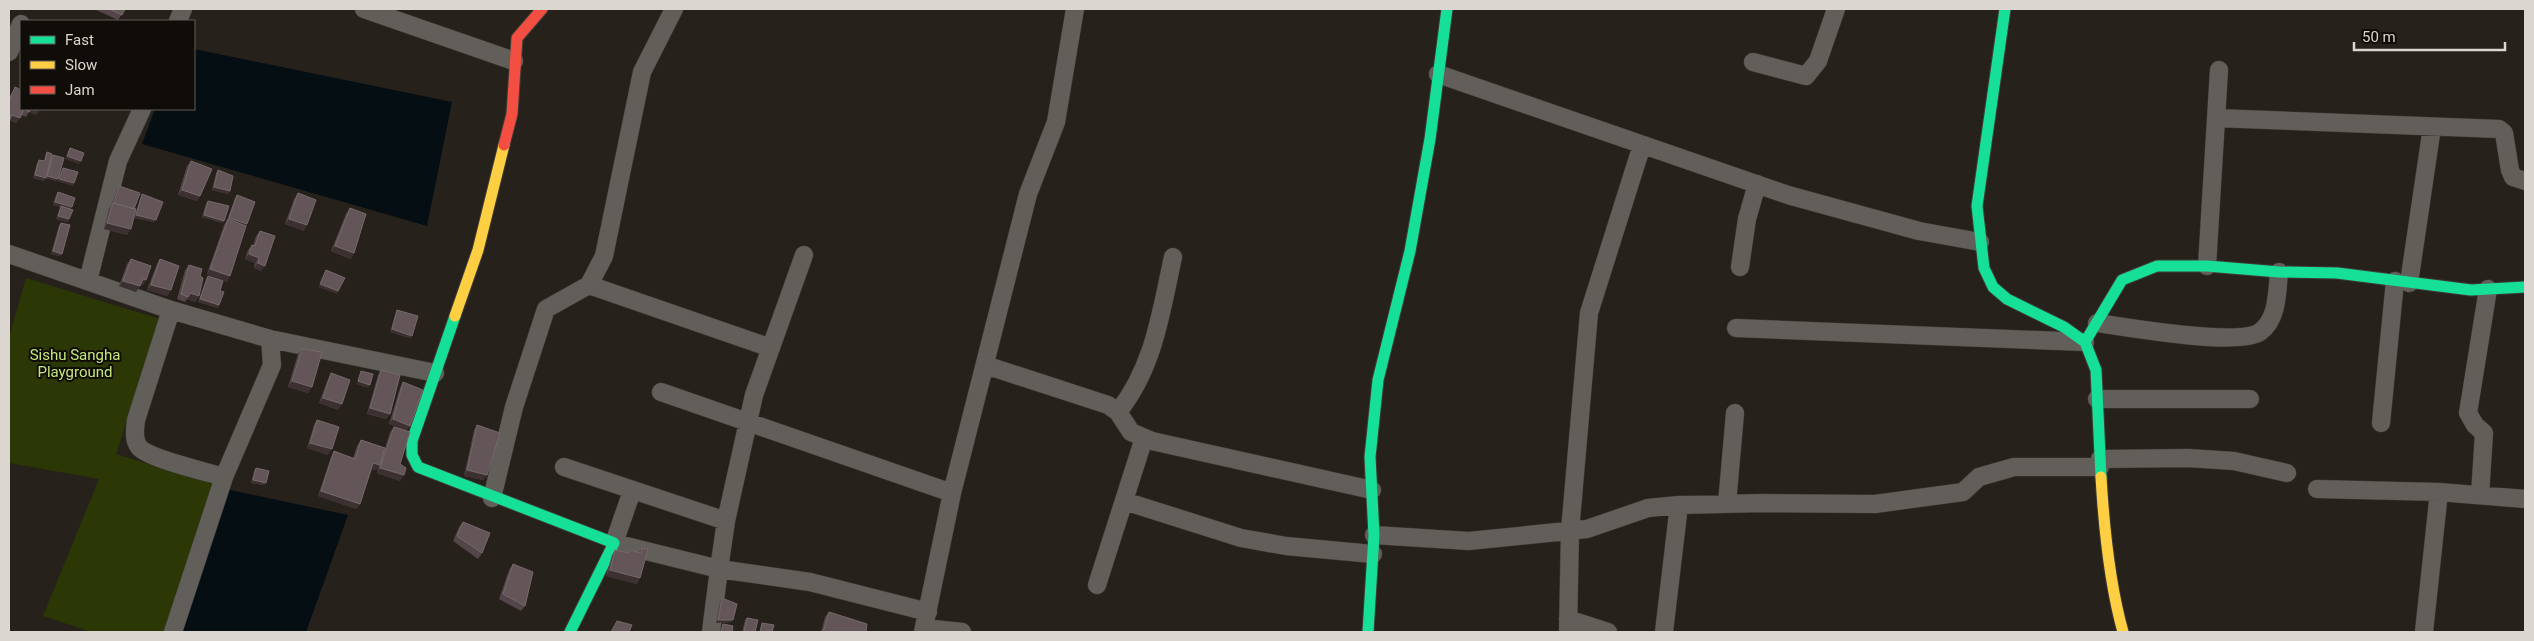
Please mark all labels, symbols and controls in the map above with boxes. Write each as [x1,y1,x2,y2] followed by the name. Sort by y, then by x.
[20,20,195,110] legend
[2354,20,2505,52] scale bar
[2362,28,2396,46] text: 50 m
[65,31,94,49] text: Fast
[65,56,97,74] text: Slow
[65,81,95,99] text: Jam
[30,346,120,381] park label: Sishu Sangha Playground

